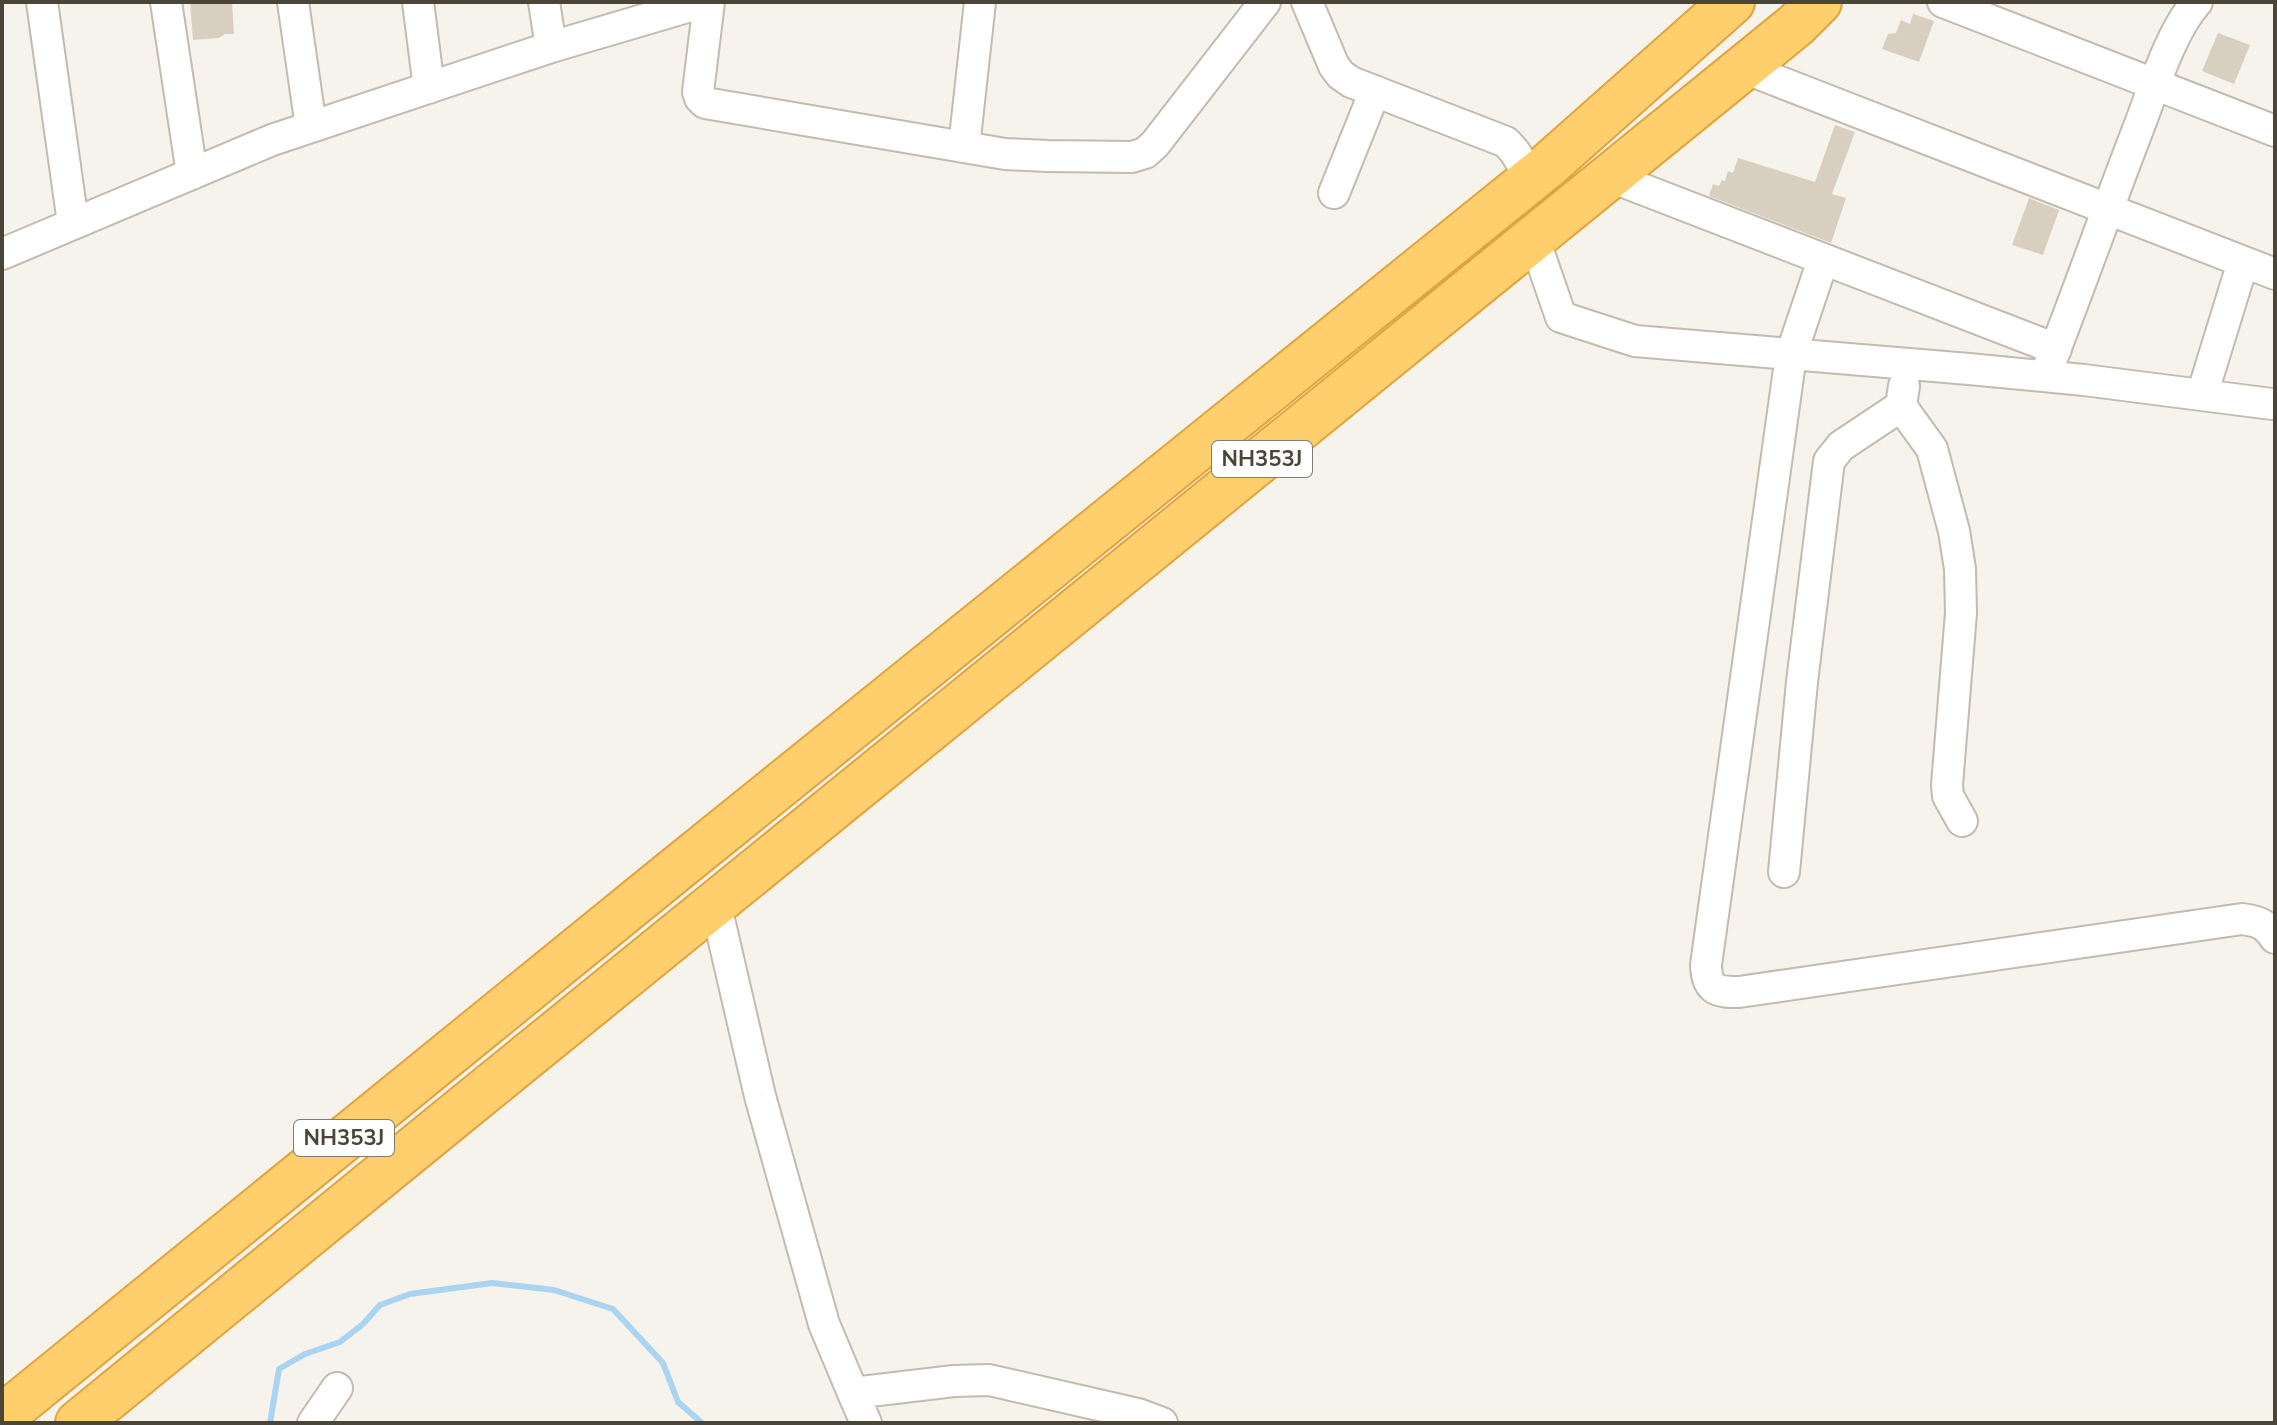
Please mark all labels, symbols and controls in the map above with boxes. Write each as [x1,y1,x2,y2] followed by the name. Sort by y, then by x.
[1212,441,1312,477] road number: NH353J
[294,1120,394,1156] road number: NH353J

